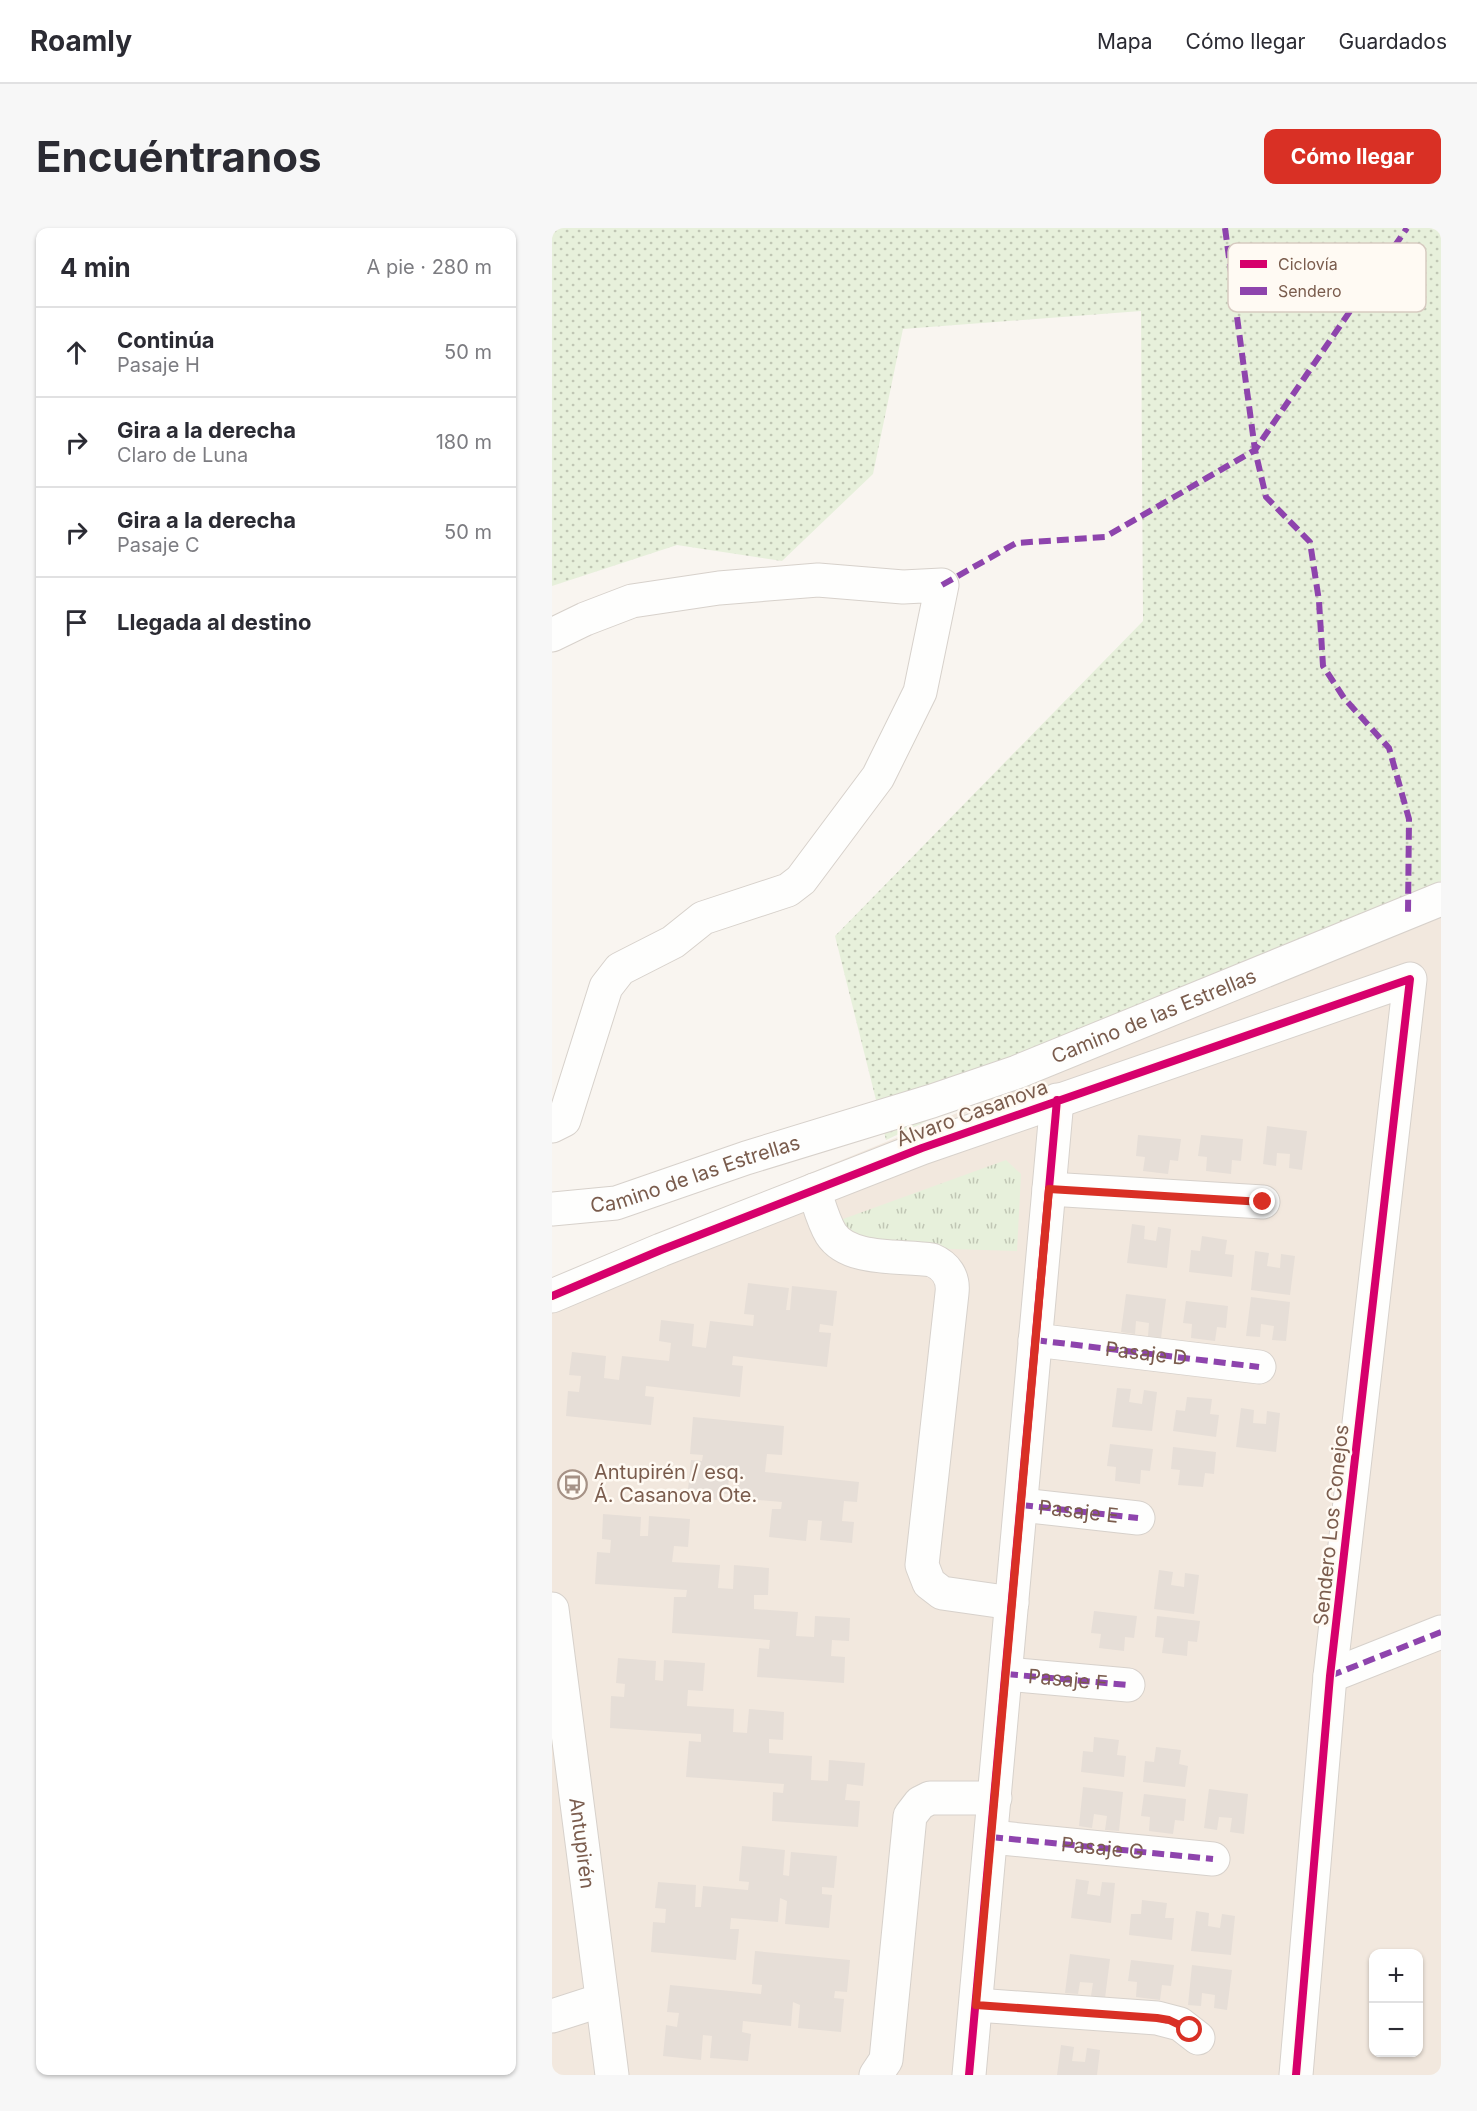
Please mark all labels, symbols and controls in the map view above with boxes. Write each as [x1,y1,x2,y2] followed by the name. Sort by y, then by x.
[30,24,132,58] text: Roamly
[1097,29,1153,54] text: Mapa
[1186,29,1305,54] text: Cómo llegar
[1338,29,1447,54] text: Guardados
[1264,129,1441,184] button: Cómo llegar
[36,131,321,182] text: Encuéntranos
[1228,243,1426,312] legend
[60,252,131,283] text: 4 min
[1278,254,1338,274] text: Ciclovía
[366,255,492,279] text: A pie · 280 m
[1278,281,1342,301] text: Sendero
[117,327,215,353] text: Continúa
[60,336,93,369] icon: ahead
[444,340,492,364] text: 50 m
[117,353,200,377] text: Pasaje H
[117,417,296,443] text: Gira a la derecha
[60,426,93,459] icon: right
[436,430,492,454] text: 180 m
[117,443,248,467] text: Claro de Luna
[117,507,296,533] text: Gira a la derecha
[60,516,93,549] icon: right
[444,520,492,544] text: 50 m
[117,533,200,557] text: Pasaje C
[60,606,93,639] icon: arrive
[117,609,311,635] text: Llegada al destino
[1048,964,1260,1069] street label: Camino de las Estrellas
[893,1074,1051,1152] street label: Álvaro Casanova
[589,1130,803,1217] street label: Camino de las Estrellas
[1249,1188,1275,1214] route end
[1104,1337,1189,1370] street label: Pasaje D
[1309,1423,1353,1627] street label: Sendero Los Conejos
[594,1460,757,1507] place label: Antupirén / esq. Á. Casanova Ote.
[557,1468,589,1500] bus stop icon: Antupirén / esq. Á. Casanova Ote.
[1038,1495,1120,1528] street label: Pasaje E
[1027,1664,1109,1695] street label: Pasaje F
[564,1796,600,1890] street label: Antupirén
[1060,1832,1145,1864] street label: Pasaje G
[1369,1949,1423,2057] map controls
[1369,1949,1423,2003] button: +
[1369,2003,1423,2057] button: −
[1176,2016,1202,2042] route start

